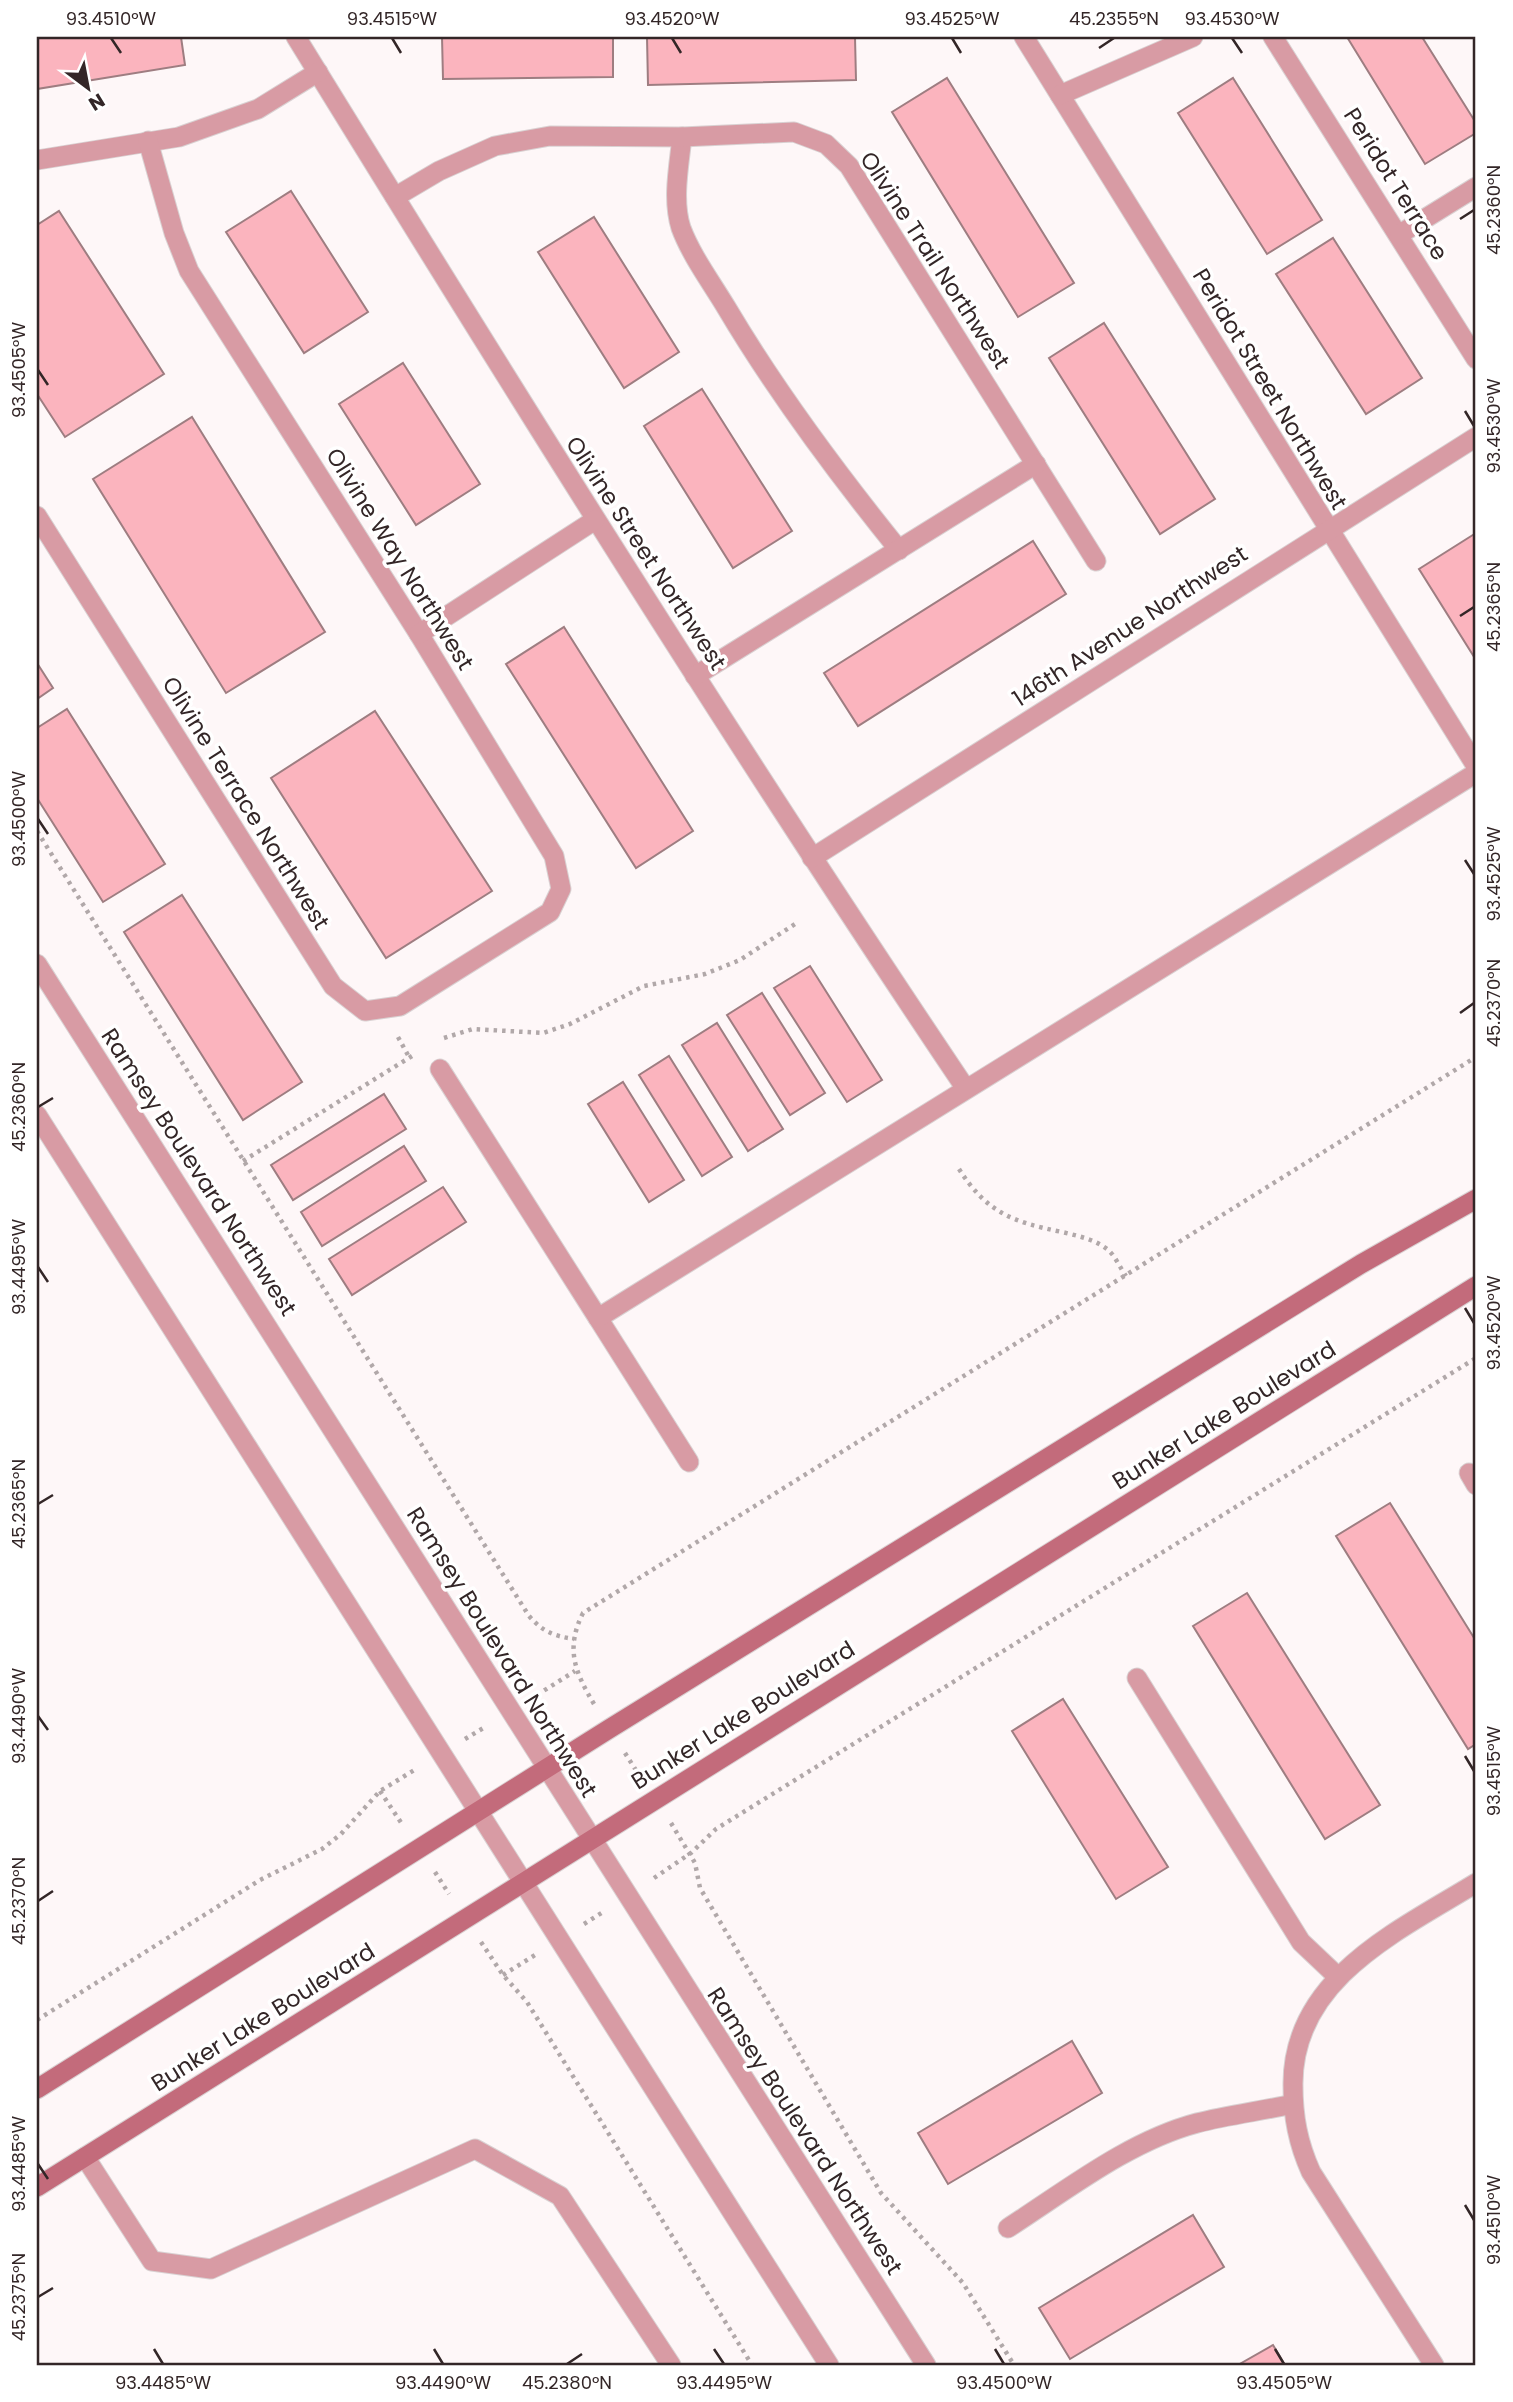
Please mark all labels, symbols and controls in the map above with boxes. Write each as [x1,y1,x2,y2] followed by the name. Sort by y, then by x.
[66,6,157,31] text: 93.4510°W
[347,6,438,31] text: 93.4515°W
[625,6,720,31] text: 93.4520°W
[905,6,1000,31] text: 93.4525°W
[1069,6,1159,31] text: 45.2355°N
[1184,6,1280,31] text: 93.4530°W
[52,52,122,122] north arrow
[84,87,110,117] text: N
[1336,102,1456,266] street label: Peridot Terrace
[853,145,1017,375] street label: Olivine Trail Northwest
[1481,165,1506,255] text: 45.2360°N
[1185,262,1355,516] street label: Peridot Street Northwest
[6,322,31,418] text: 93.4505°W
[1481,378,1506,474] text: 93.4530°W
[558,430,734,676] street label: Olivine Street Northwest
[319,442,481,676] street label: Olivine Way Northwest
[1006,538,1254,714] street label: 146th Avenue Northwest
[1481,562,1506,652] text: 45.2365°N
[155,670,337,936] street label: Olivine Terrace Northwest
[6,771,31,867] text: 93.4500°W
[1481,826,1506,921] text: 93.4525°W
[1481,959,1506,1047] text: 45.2370°N
[94,1022,304,1322] street label: Ramsey Boulevard Northwest
[6,1062,31,1152] text: 45.2360°N
[6,1219,31,1315] text: 93.4495°W
[1481,1275,1506,1370] text: 93.4520°W
[1106,1333,1342,1497] street label: Bunker Lake Boulevard
[6,1459,31,1549] text: 45.2365°N
[399,1501,605,1803] street label: Ramsey Boulevard Northwest
[625,1633,861,1797] street label: Bunker Lake Boulevard
[6,1668,31,1764] text: 93.4490°W
[1481,1725,1506,1816] text: 93.4515°W
[6,1857,31,1945] text: 45.2370°N
[145,1935,381,2099] street label: Bunker Lake Boulevard
[700,1981,910,2281] street label: Ramsey Boulevard Northwest
[6,2116,31,2212] text: 93.4485°W
[1481,2174,1506,2265] text: 93.4510°W
[6,2253,31,2341] text: 45.2375°N
[115,2370,211,2395] text: 93.4485°W
[395,2370,491,2395] text: 93.4490°W
[522,2370,612,2395] text: 45.2380°N
[676,2370,772,2395] text: 93.4495°W
[956,2370,1052,2395] text: 93.4500°W
[1236,2370,1332,2395] text: 93.4505°W

